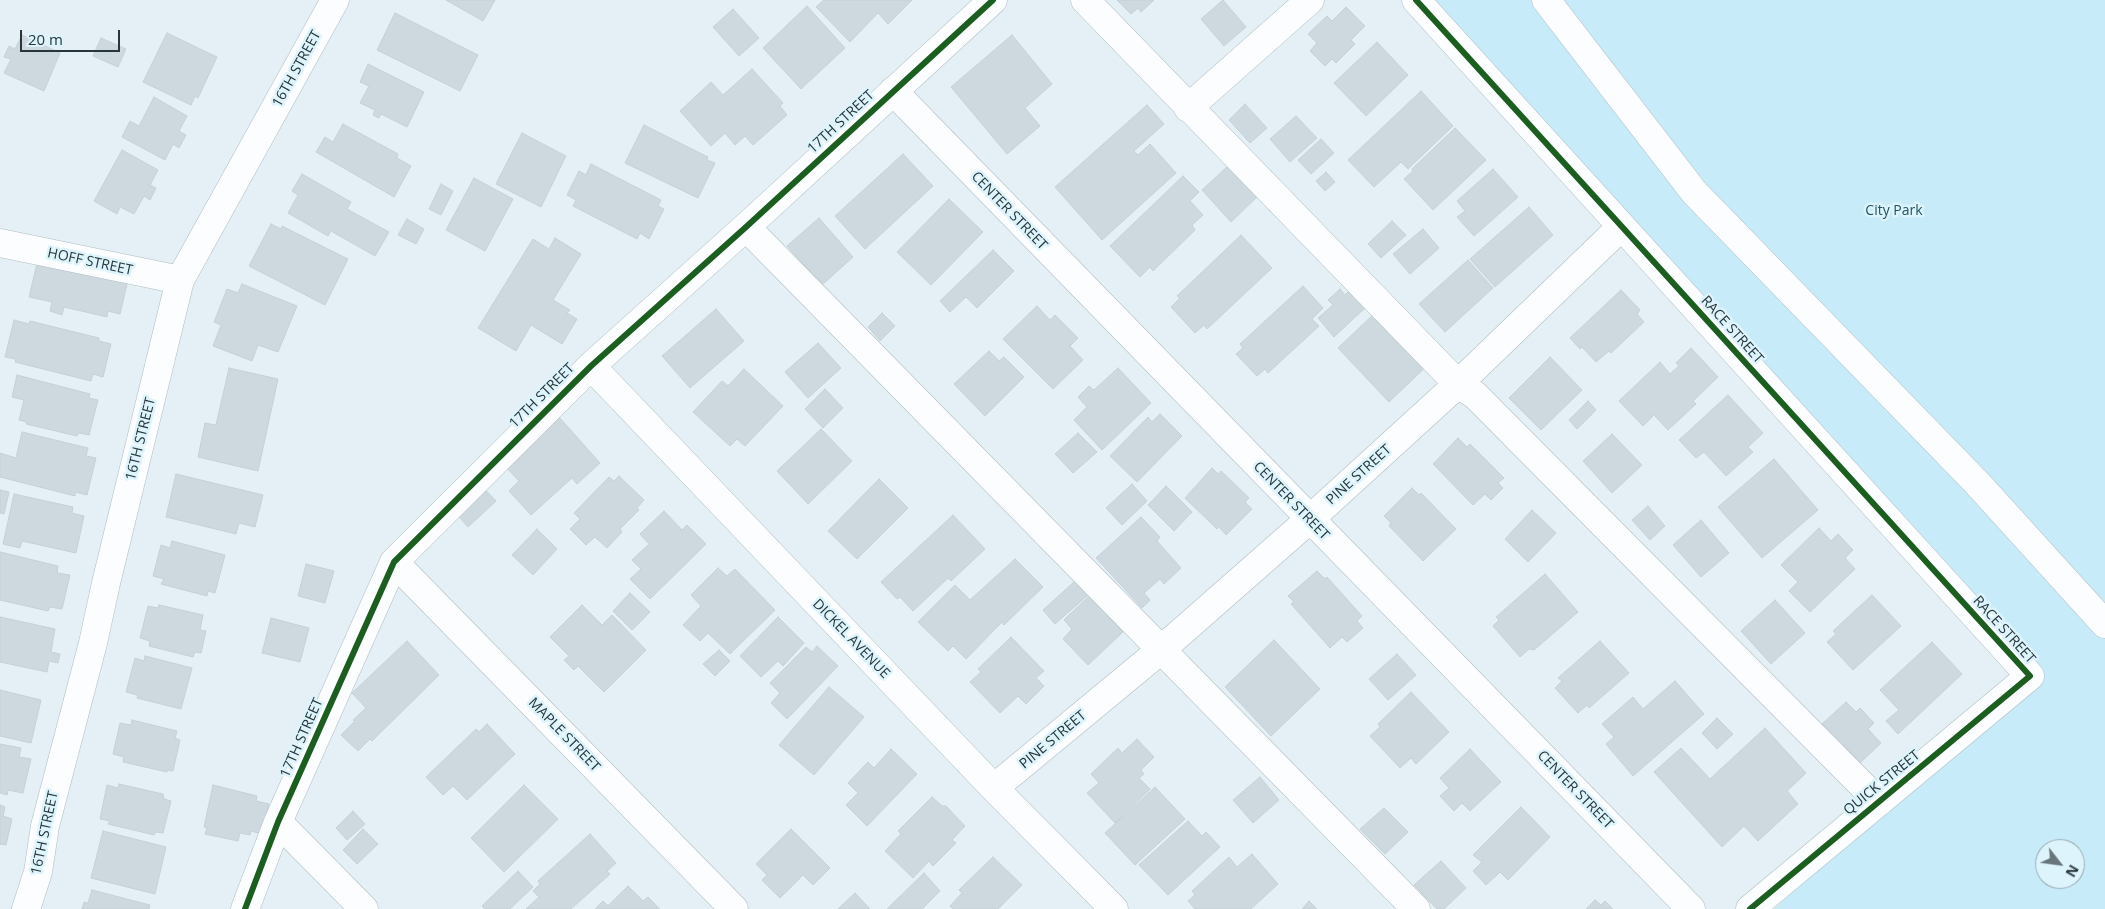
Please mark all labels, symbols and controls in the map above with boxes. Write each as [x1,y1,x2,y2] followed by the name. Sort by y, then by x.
[22,20,122,52] scale bar
[269,28,325,110] street label: 16TH STREET
[28,29,63,49] text: 20 m
[804,87,878,157] street label: 17TH STREET
[967,168,1051,254] street label: CENTER STREET
[1865,203,1923,219] park label: City Park
[46,245,134,279] street label: HOFF STREET
[1697,293,1767,367] street label: RACE STREET
[506,360,578,432] street label: 17TH STREET
[123,396,159,482] street label: 16TH STREET
[1323,441,1395,509] street label: PINE STREET
[1249,458,1333,544] street label: CENTER STREET
[1969,593,2039,667] street label: RACE STREET
[809,596,893,682] street label: DICKEL AVENUE
[525,695,603,775] street label: MAPLE STREET
[277,696,327,780] street label: 17TH STREET
[1016,707,1090,773] street label: PINE STREET
[1533,747,1617,833] street label: CENTER STREET
[1840,747,1924,819] street label: QUICK STREET
[28,790,62,876] street label: 16TH STREET
[2035,839,2085,889] north arrow
[2061,862,2084,881] text: N

